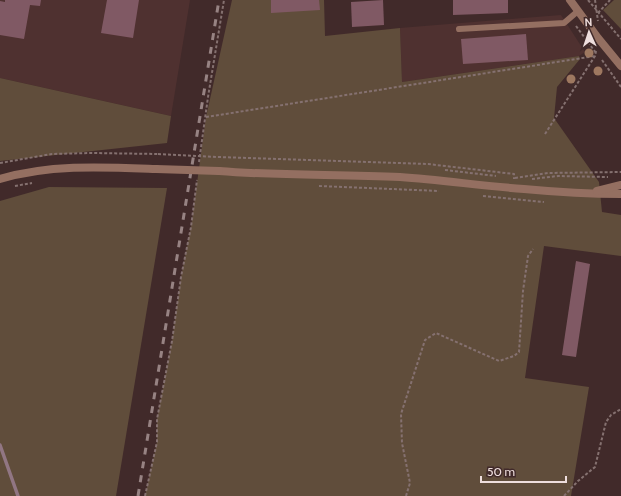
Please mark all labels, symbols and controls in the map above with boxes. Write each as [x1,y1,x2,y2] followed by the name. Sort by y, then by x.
[569,12,609,52] north arrow
[584,15,593,29] text: N
[481,458,566,484] scale bar
[487,464,515,479] text: 50 m

